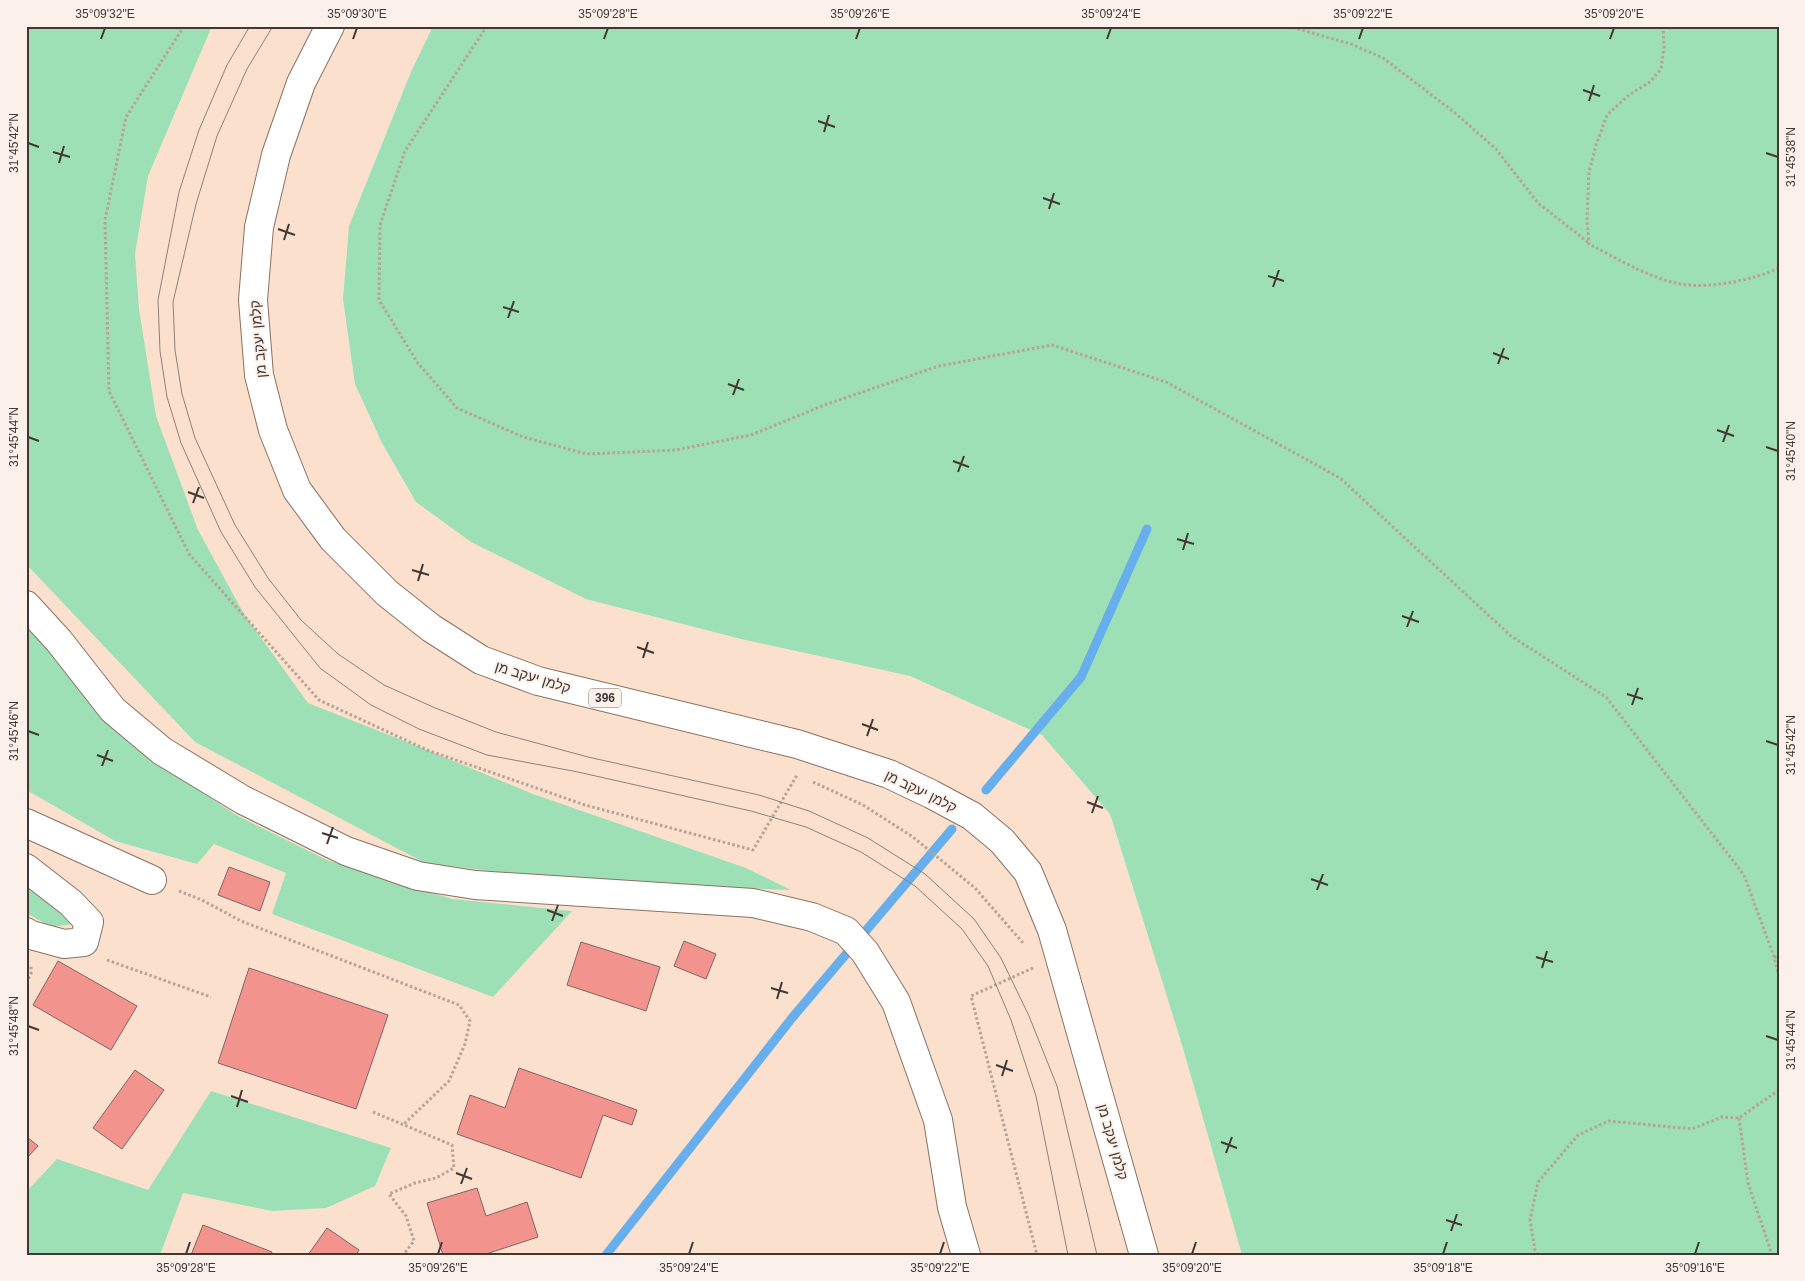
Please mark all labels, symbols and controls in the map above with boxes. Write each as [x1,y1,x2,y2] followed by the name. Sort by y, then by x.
[75,7,135,21] text: 35°09'32"E
[327,7,387,21] text: 35°09'30"E
[578,7,638,21] text: 35°09'28"E
[830,7,890,21] text: 35°09'26"E
[1081,7,1141,21] text: 35°09'24"E
[1333,7,1393,21] text: 35°09'22"E
[1584,7,1644,21] text: 35°09'20"E
[7,113,21,173] text: 31°45'42"N
[1784,127,1798,187] text: 31°45'38"N
[247,299,269,379] street label: קלמן יעקב מן
[7,407,21,467] text: 31°45'44"N
[1784,421,1798,481] text: 31°45'40"N
[493,658,573,696] street label: קלמן יעקב מן
[589,688,621,708] road number: 396
[7,701,21,761] text: 31°45'46"N
[1784,715,1798,775] text: 31°45'42"N
[882,767,960,815] street label: קלמן יעקב מן
[7,996,21,1056] text: 31°45'48"N
[1784,1010,1798,1070] text: 31°45'44"N
[1095,1102,1131,1182] street label: קלמן יעקב מן
[156,1261,216,1275] text: 35°09'28"E
[408,1261,468,1275] text: 35°09'26"E
[659,1261,719,1275] text: 35°09'24"E
[910,1261,970,1275] text: 35°09'22"E
[1162,1261,1222,1275] text: 35°09'20"E
[1413,1261,1473,1275] text: 35°09'18"E
[1665,1261,1725,1275] text: 35°09'16"E

